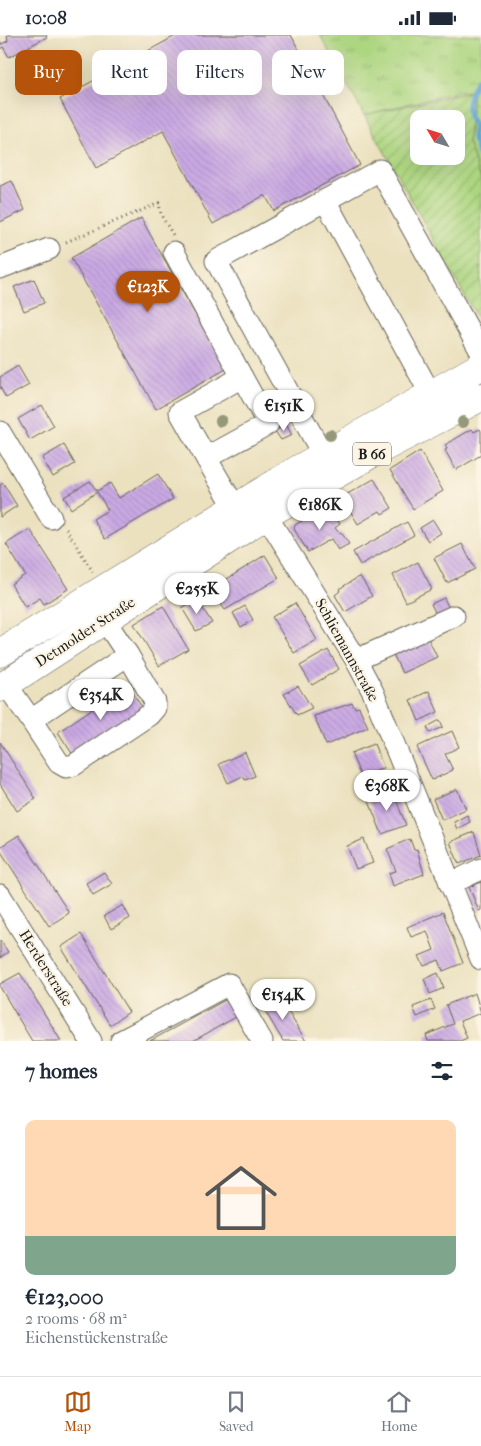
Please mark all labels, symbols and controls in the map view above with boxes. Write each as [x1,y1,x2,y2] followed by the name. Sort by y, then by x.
[25,7,67,29] text: 10:08
[15,50,82,95] chip: Buy
[92,50,167,95] chip: Rent
[177,50,262,95] chip: Filters
[272,50,344,95] chip: New
[410,110,465,165] north arrow
[410,110,465,165] map controls
[113,271,183,313] pin: €123K
[127,277,169,296] text: €123K
[249,389,319,432] pin: €151K
[264,396,304,415] text: €151K
[353,443,391,465] road number: B 66
[285,489,355,531] pin: €186K
[298,495,342,514] text: €186K
[162,573,232,615] pin: €255K
[175,579,219,598] text: €255K
[32,593,139,671] street label: Detmolder Straße
[311,595,383,705] street label: Schliemannstraße
[66,679,136,721] pin: €354K
[79,685,123,704] text: €354K
[352,769,422,812] pin: €368K
[365,776,409,795] text: €368K
[15,926,77,1010] street label: Herderstraße
[248,979,318,1021] pin: €154K
[261,985,305,1004] text: €154K
[428,1057,456,1085] icon: filters
[25,1059,97,1083] text: 7 homes
[196,1153,286,1243] icon: home
[25,1285,104,1309] text: €123,000
[25,1309,127,1328] text: 2 rooms · 68 m²
[25,1328,168,1347] text: Eichenstückenstraße
[64,1388,92,1435] tab: Map
[219,1388,254,1435] tab: Saved
[381,1388,417,1435] tab: Home

